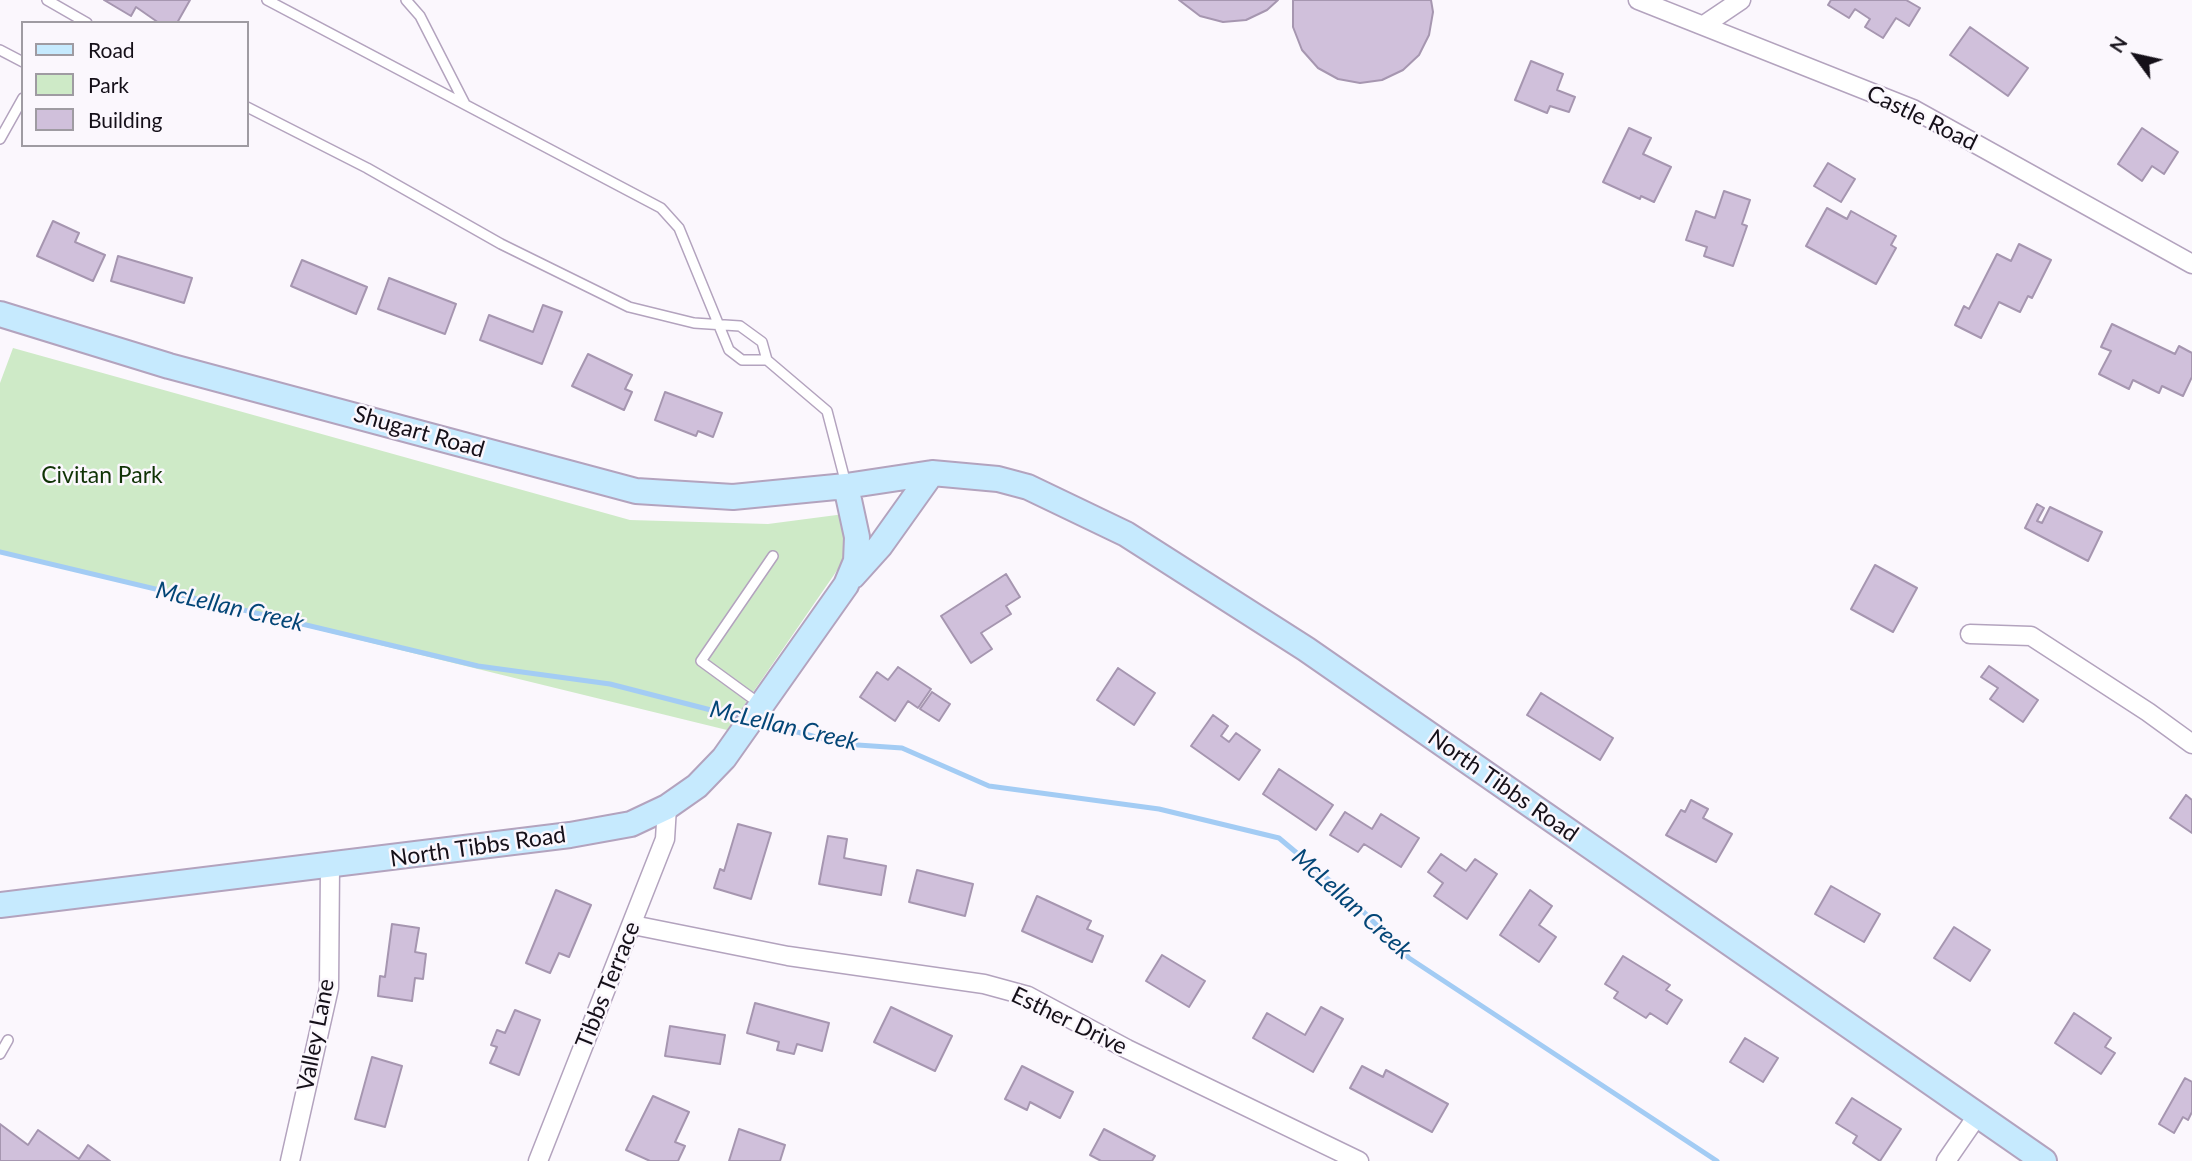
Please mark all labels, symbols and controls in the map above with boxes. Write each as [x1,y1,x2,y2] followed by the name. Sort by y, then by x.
[21,21,248,147] legend
[2101,21,2171,91] north arrow
[2104,32,2132,57] text: N
[88,37,135,62] text: Road
[88,72,129,97] text: Park
[1862,79,1982,157] street label: Castle Road
[88,107,163,132] text: Building
[350,400,488,464] street label: Shugart Road
[41,462,163,490] park label: Civitan Park
[153,576,307,638] water label: McLellan Creek
[707,695,861,757] water label: McLellan Creek
[1422,724,1584,848] street label: North Tibbs Road
[388,821,568,873] street label: North Tibbs Road
[1286,843,1418,965] water label: McLellan Creek
[570,917,646,1053] street label: Tibbs Terrace
[292,976,340,1094] street label: Valley Lane
[1007,981,1131,1061] street label: Esther Drive

